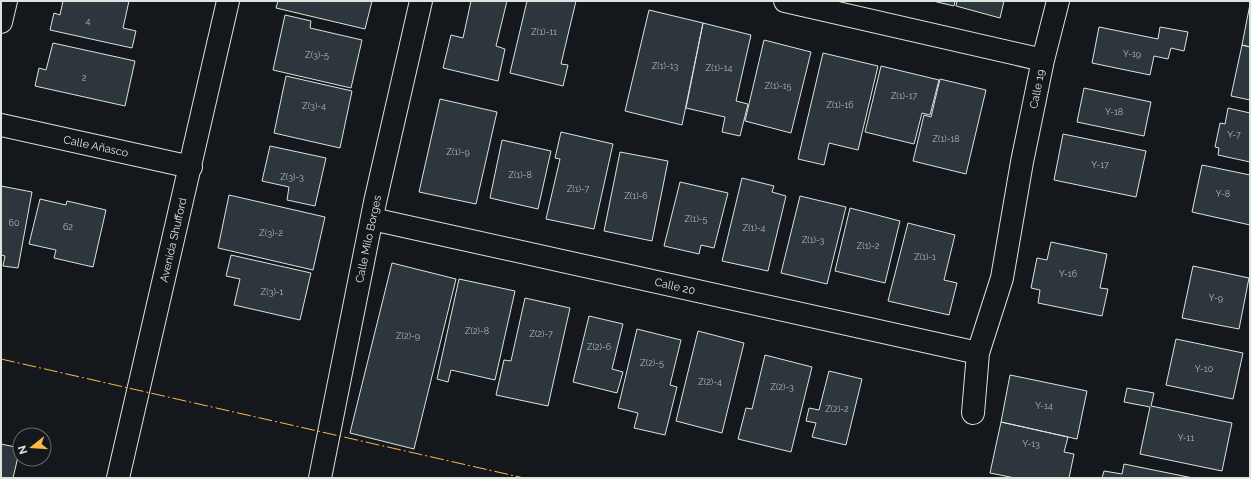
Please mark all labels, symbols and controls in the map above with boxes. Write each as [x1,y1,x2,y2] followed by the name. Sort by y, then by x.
[86,16,91,26] house number: 4
[531,27,557,37] house number: Z(1)-11
[1123,49,1141,59] house number: Y-19
[305,50,329,60] house number: Z(3)-5
[652,61,679,71] house number: Z(1)-13
[706,63,733,73] house number: Z(1)-14
[1027,68,1048,110] street label: Calle 19
[82,73,87,83] house number: 2
[765,81,792,91] house number: Z(1)-15
[891,91,918,101] house number: Z(1)-17
[826,100,854,110] house number: Z(1)-16
[302,101,326,111] house number: Z(3)-4
[1105,107,1123,117] house number: Y-18
[1227,130,1241,140] house number: Y-7
[62,133,130,160] street label: Calle Añasco
[932,134,960,144] house number: Z(1)-18
[446,147,470,157] house number: Z(1)-9
[1091,160,1109,170] house number: Y-17
[508,170,532,180] house number: Z(1)-8
[280,172,304,182] house number: Z(3)-3
[567,184,589,194] house number: Z(1)-7
[1216,189,1230,199] house number: Y-8
[624,191,648,201] house number: Z(1)-6
[353,194,384,284] street label: Calle Milo Borges
[157,196,190,284] street label: Avenida Shufford
[684,214,708,224] house number: Z(1)-5
[9,218,20,228] house number: 60
[63,222,73,232] house number: 62
[743,223,766,233] house number: Z(1)-4
[259,228,283,238] house number: Z(3)-2
[802,235,825,245] house number: Z(1)-3
[857,241,880,251] house number: Z(1)-2
[914,252,936,262] house number: Z(1)-1
[1059,269,1078,279] house number: Y-16
[653,276,697,298] street label: Calle 20
[261,287,284,297] house number: Z(3)-1
[1209,293,1223,303] house number: Y-9
[465,326,489,336] house number: Z(2)-8
[529,329,553,339] house number: Z(2)-7
[396,331,420,341] house number: Z(2)-9
[587,342,612,352] house number: Z(2)-6
[640,358,664,368] house number: Z(2)-5
[1195,364,1214,374] house number: Y-10
[698,377,722,387] house number: Z(2)-4
[770,382,794,392] house number: Z(2)-3
[1035,401,1053,411] house number: Y-14
[825,404,849,414] house number: Z(2)-2
[12,427,52,467] north arrow
[1178,433,1194,443] house number: Y-11
[1022,439,1040,449] house number: Y-13
[15,444,30,456] text: N

